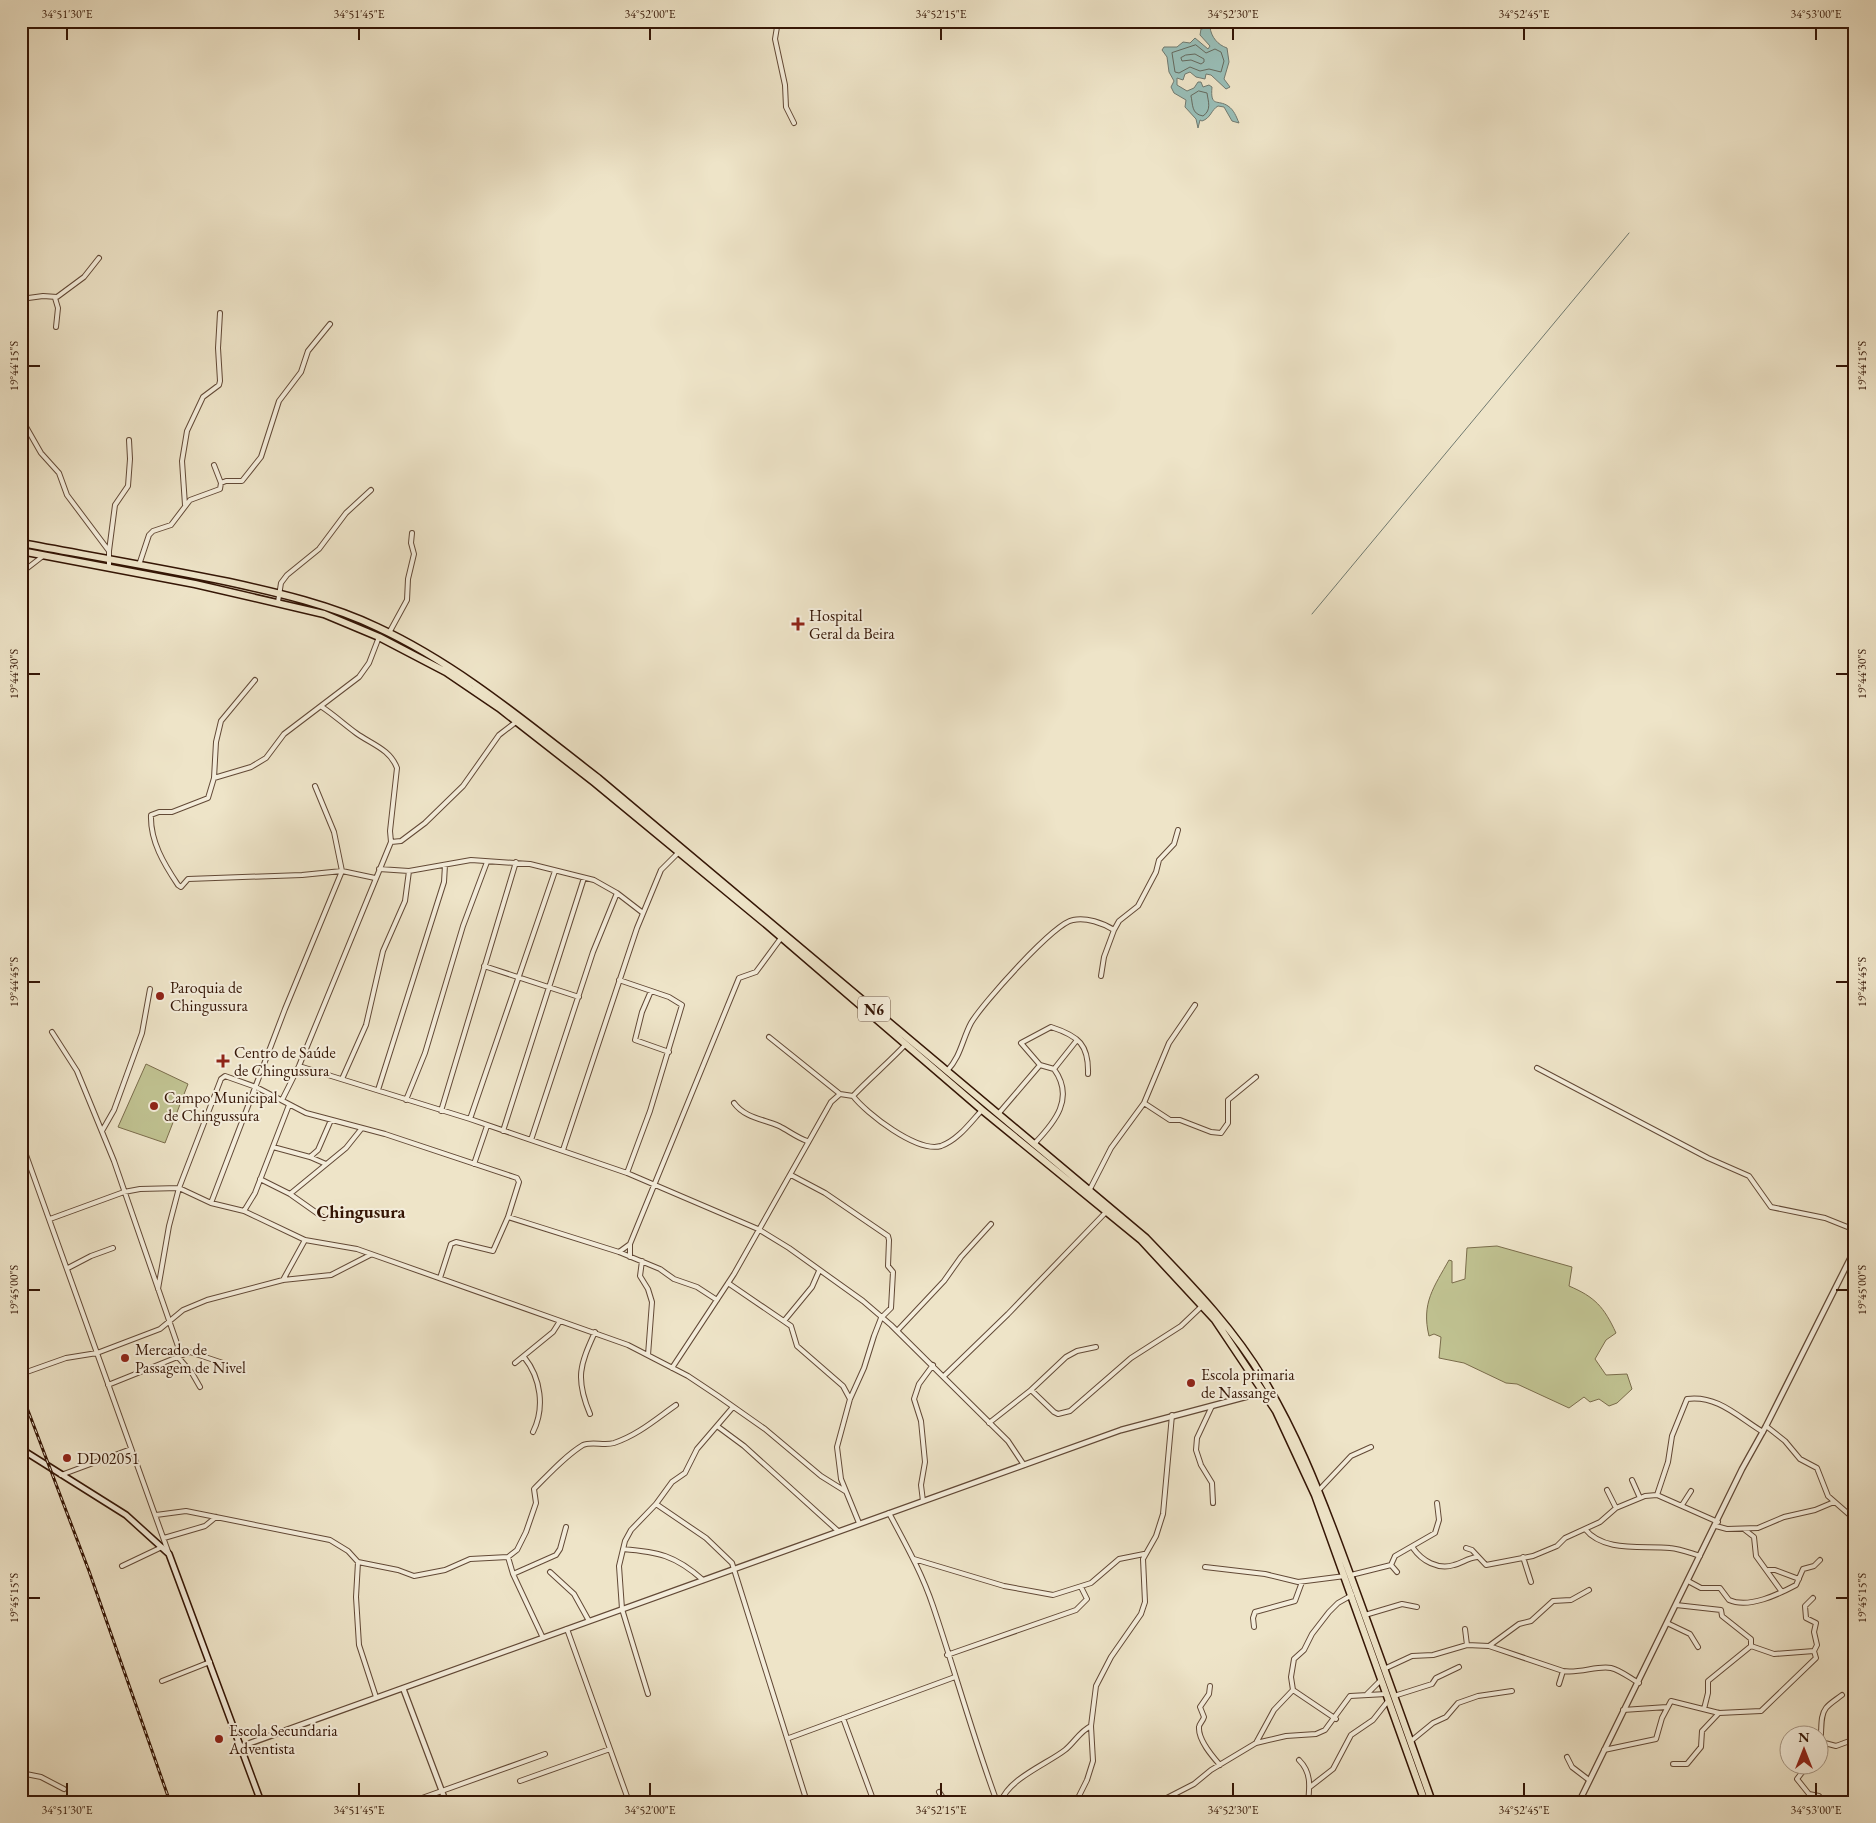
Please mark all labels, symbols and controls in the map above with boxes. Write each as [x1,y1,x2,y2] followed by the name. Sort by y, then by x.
[41,6,93,22] text: 34°51'30"E
[333,6,385,22] text: 34°51'45"E
[624,6,676,22] text: 34°52'00"E
[915,6,967,22] text: 34°52'15"E
[1207,6,1259,22] text: 34°52'30"E
[1498,6,1550,22] text: 34°52'45"E
[1790,6,1842,22] text: 34°53'00"E
[6,341,22,391] text: 19°44'15"S
[1854,341,1870,391] text: 19°44'15"S
[809,605,895,644] place label: Hospital Geral da Beira
[791,617,805,631] marker: Hospital Geral da Beira
[6,649,22,699] text: 19°44'30"S
[1854,649,1870,699] text: 19°44'30"S
[6,957,22,1007] text: 19°44'45"S
[1854,957,1870,1007] text: 19°44'45"S
[170,977,248,1016] place label: Paroquia de Chingussura
[154,990,166,1002] marker: Paroquia de Chingussura
[858,996,890,1022] road number: N6
[234,1042,336,1081] place label: Centro de Saúde de Chingussura
[216,1054,230,1068] marker: Centro de Saúde de Chingussura
[164,1087,278,1126] place label: Campo Municipal de Chingussura
[148,1100,160,1112] marker: Campo Municipal de Chingussura
[317,1200,406,1223] district label: Chingusura
[6,1265,22,1315] text: 19°45'00"S
[1854,1265,1870,1315] text: 19°45'00"S
[135,1339,246,1378] place label: Mercado de Passagem de Nivel
[119,1352,131,1364] marker: Mercado de Passagem de Nivel
[1201,1364,1295,1403] place label: Escola primaria de Nassange
[1185,1377,1197,1389] marker: Escola primaria de Nassange
[77,1448,140,1469] place label: DD02051
[61,1452,73,1464] marker: DD02051
[6,1573,22,1623] text: 19°45'15"S
[1854,1573,1870,1623] text: 19°45'15"S
[228,1720,338,1759] place label: Escola Secundaria Adventista
[1778,1726,1828,1776] north arrow
[1798,1728,1810,1746] text: N
[213,1733,225,1745] marker: Escola Secundaria Adventista
[41,1802,93,1818] text: 34°51'30"E
[333,1802,385,1818] text: 34°51'45"E
[624,1802,676,1818] text: 34°52'00"E
[915,1802,967,1818] text: 34°52'15"E
[1207,1802,1259,1818] text: 34°52'30"E
[1498,1802,1550,1818] text: 34°52'45"E
[1790,1802,1842,1818] text: 34°53'00"E

